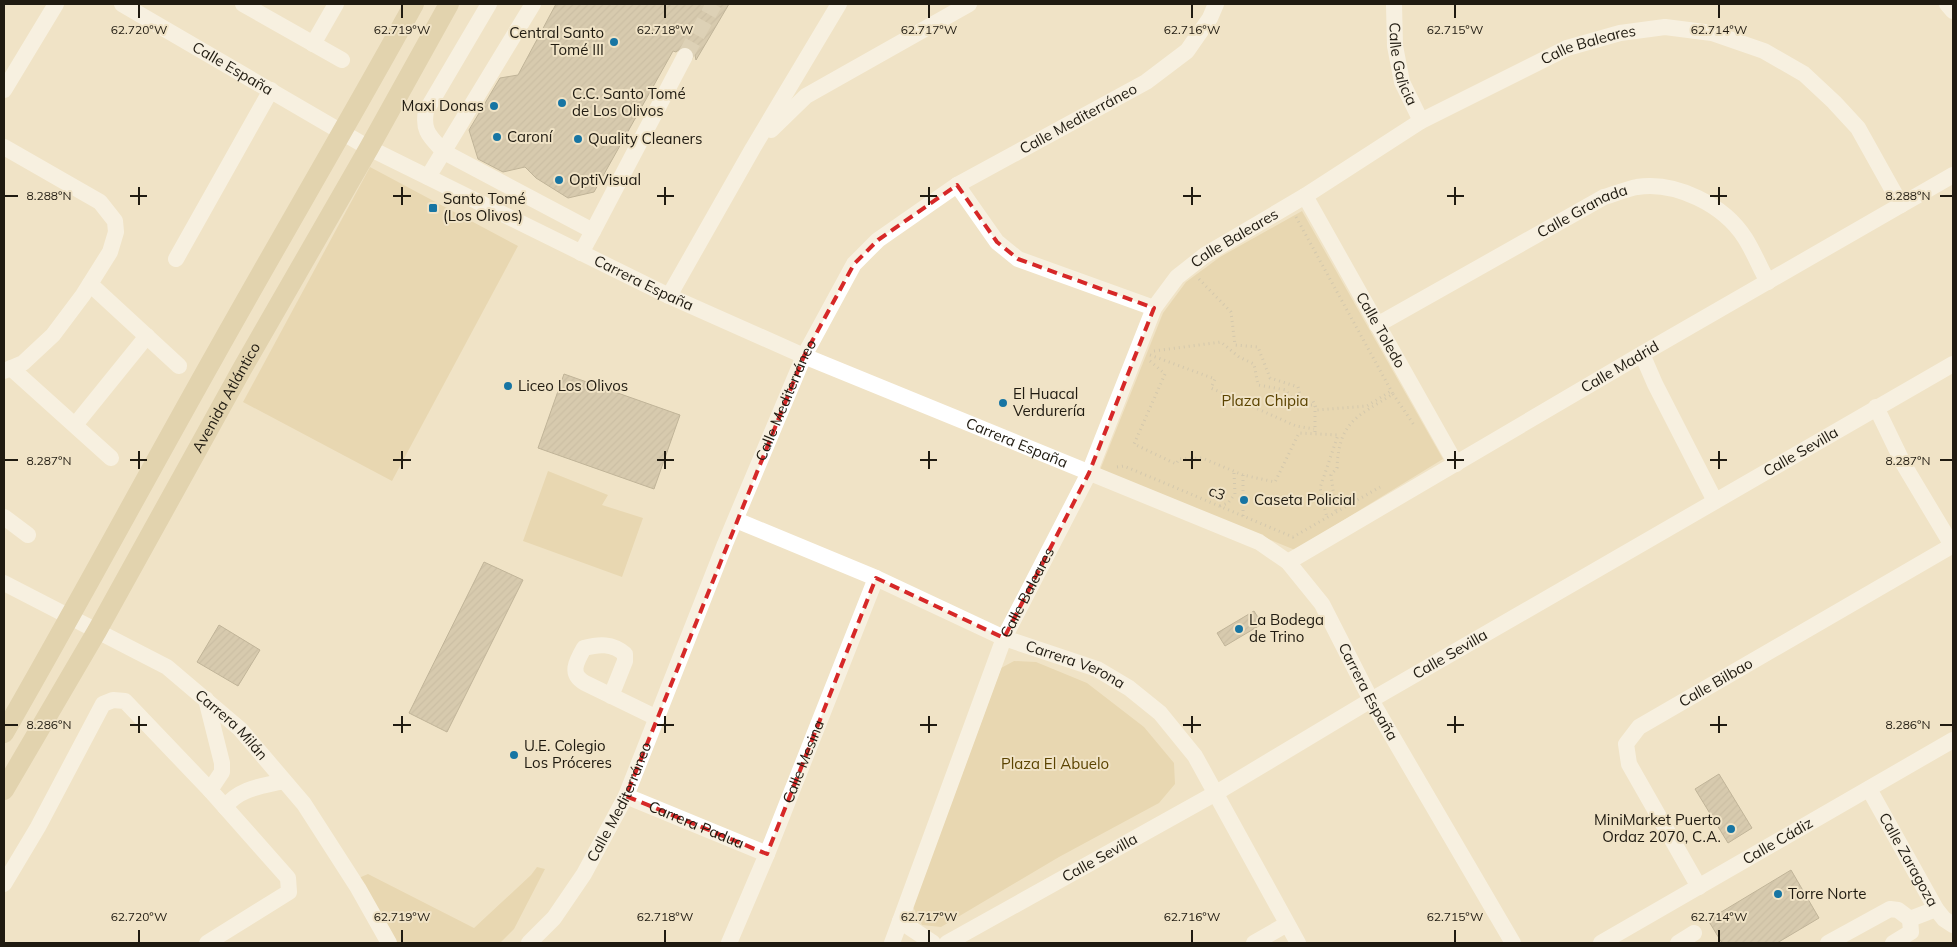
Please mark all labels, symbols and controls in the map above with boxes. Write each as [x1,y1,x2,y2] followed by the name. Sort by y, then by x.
[1537,21,1637,69] street label: Calle Baleares
[111,22,167,37] text: 62.720°W
[374,22,430,37] text: 62.719°W
[637,22,693,37] text: 62.718°W
[901,22,957,37] text: 62.717°W
[1164,22,1220,37] text: 62.716°W
[1385,22,1422,108] street label: Calle Galicia
[1427,22,1483,37] text: 62.715°W
[1691,22,1747,37] text: 62.714°W
[509,23,604,59] place label: Central Santo Tomé III
[608,36,620,48] marker: Central Santo Tomé III
[189,37,277,99] street label: Calle España
[1016,79,1140,158] street label: Calle Mediterráneo
[572,84,686,120] place label: C.C. Santo Tomé de Los Olivos
[402,96,484,115] place label: Maxi Donas
[556,97,568,109] marker: C.C. Santo Tomé de Los Olivos
[488,100,500,112] marker: Maxi Donas
[507,127,554,146] place label: Caroní
[588,129,702,148] place label: Quality Cleaners
[491,131,503,143] marker: Caroní
[572,133,584,145] marker: Quality Cleaners
[569,170,641,189] place label: OptiVisual
[553,174,565,186] marker: OptiVisual
[1533,180,1630,242] street label: Calle Granada
[27,188,71,203] text: 8.288°N
[1886,188,1930,203] text: 8.288°N
[443,189,526,225] place label: Santo Tomé (Los Olivos)
[427,202,439,214] marker: Santo Tomé (Los Olivos)
[1186,204,1282,272] street label: Calle Baleares
[591,250,697,315] street label: Carrera España
[1352,289,1410,371] street label: Calle Toledo
[751,336,820,464] street label: Calle Mediterráneo
[1577,336,1662,397] street label: Calle Madrid
[188,339,264,456] street label: Avenida Atlántico
[518,376,628,395] place label: Liceo Los Olivos
[502,380,514,392] marker: Liceo Los Olivos
[1013,384,1085,420] place label: El Huacal Verdurería
[1221,391,1309,410] park label: Plaza Chipia
[997,397,1009,409] marker: El Huacal Verdurería
[963,413,1071,472] street label: Carrera España
[1760,422,1841,481] street label: Calle Sevilla
[27,453,71,468] text: 8.287°N
[1886,453,1930,468] text: 8.287°N
[1206,481,1228,504] street label: c3
[1254,490,1355,509] place label: Caseta Policial
[1238,494,1250,506] marker: Caseta Policial
[996,544,1058,641] street label: Calle Baleares
[1249,610,1324,646] place label: La Bodega de Trino
[1233,623,1245,635] marker: La Bodega de Trino
[1409,625,1491,683] street label: Calle Sevilla
[1023,636,1129,693] street label: Carrera Verona
[1334,639,1403,744] street label: Carrera España
[1675,653,1756,711] street label: Calle Bilbao
[191,685,272,764] street label: Carrera Milán
[27,717,71,732] text: 8.286°N
[778,717,828,806] street label: Calle Mesina
[1886,717,1930,732] text: 8.286°N
[524,736,612,772] place label: U.E. Colegio Los Próceres
[582,739,655,865] street label: Calle Mediterráneo
[508,749,520,761] marker: U.E. Colegio Los Próceres
[1001,754,1109,773] park label: Plaza El Abuelo
[646,796,747,853] street label: Carrera Padua
[1875,809,1943,910] street label: Calle Zaragoza
[1594,810,1721,846] place label: MiniMarket Puerto Ordaz 2070, C.A.
[1739,813,1816,868] street label: Calle Cádiz
[1725,823,1737,835] marker: MiniMarket Puerto Ordaz 2070, C.A.
[1059,829,1141,886] street label: Calle Sevilla
[1788,884,1866,903] place label: Torre Norte
[1772,888,1784,900] marker: Torre Norte
[111,909,167,924] text: 62.720°W
[374,909,430,924] text: 62.719°W
[637,909,693,924] text: 62.718°W
[901,909,957,924] text: 62.717°W
[1164,909,1220,924] text: 62.716°W
[1427,909,1483,924] text: 62.715°W
[1691,909,1747,924] text: 62.714°W

